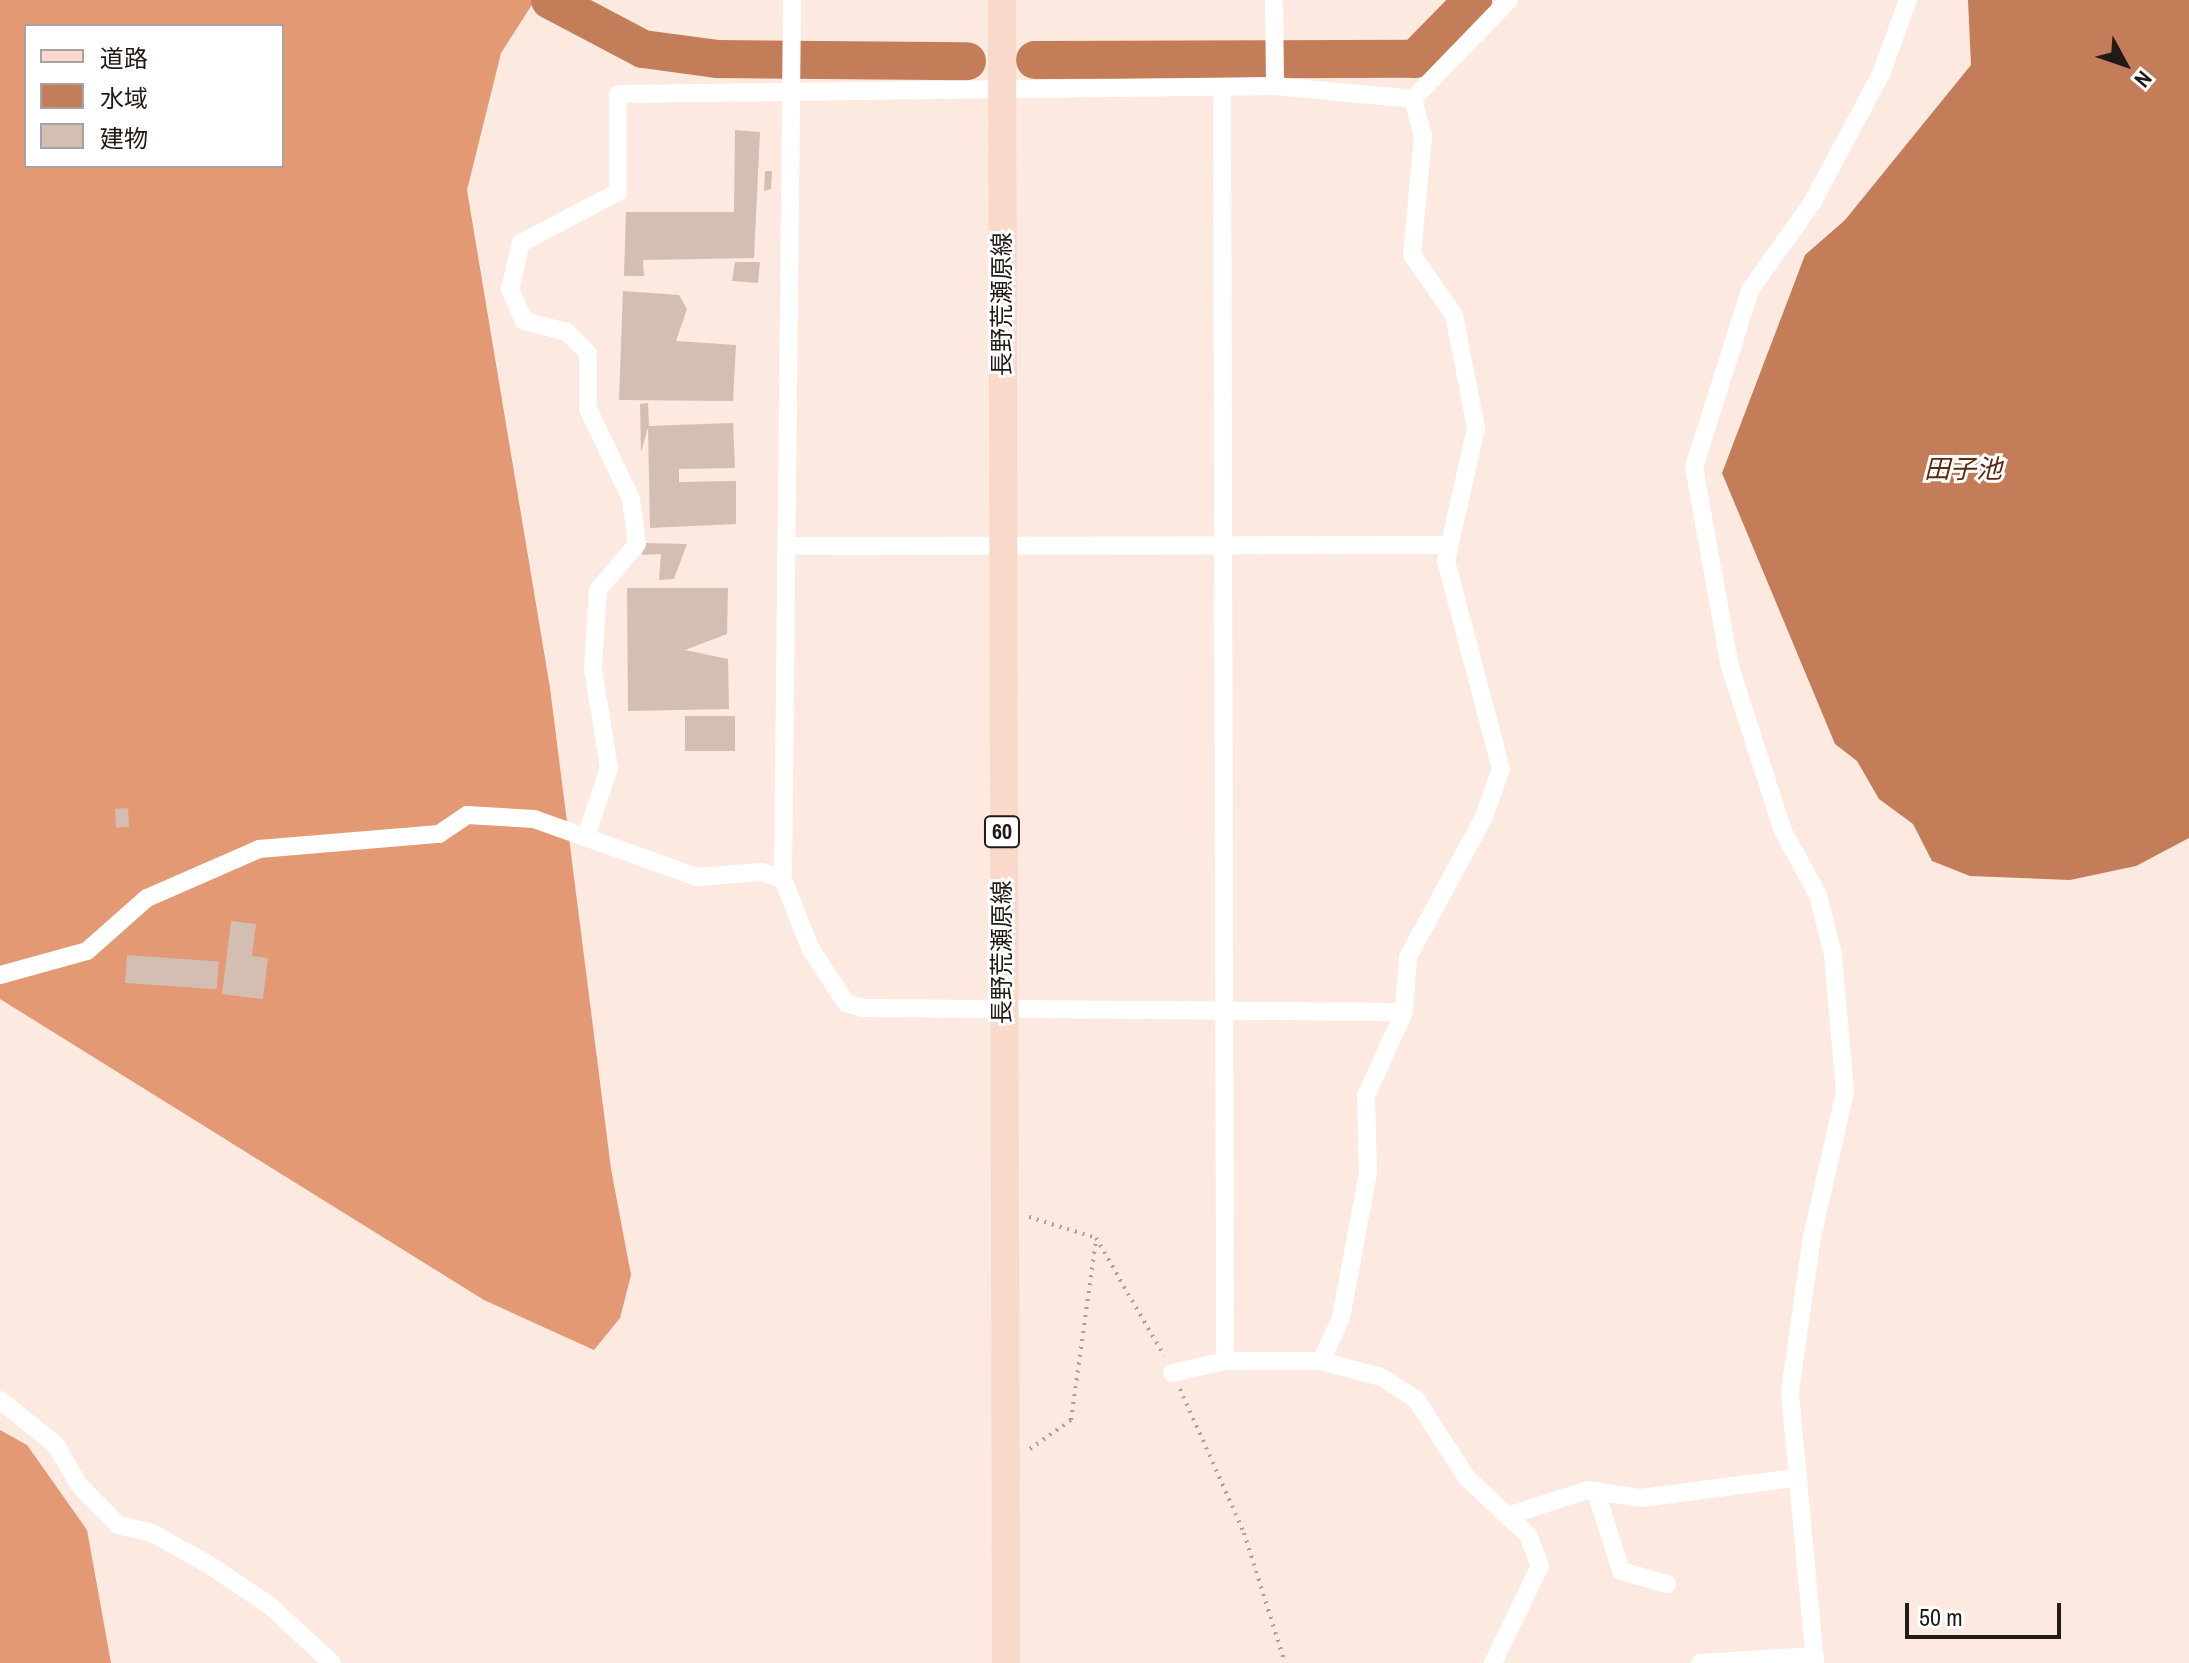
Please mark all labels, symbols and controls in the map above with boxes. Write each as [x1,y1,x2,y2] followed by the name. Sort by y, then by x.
[24,24,284,168] legend
[2085,24,2165,104] north arrow
[100,42,148,74] text: 道路
[2128,65,2159,94] text: N
[100,82,148,114] text: 水域
[100,122,148,154] text: 建物
[988,232,1016,376] street label: 長野荒瀬原線
[1924,453,2002,485] water label: 田子池
[982,814,1022,850] road number: 60
[988,880,1016,1024] street label: 長野荒瀬原線
[1909,1587,2065,1637] scale bar
[1919,1601,1963,1633] text: 50 m

